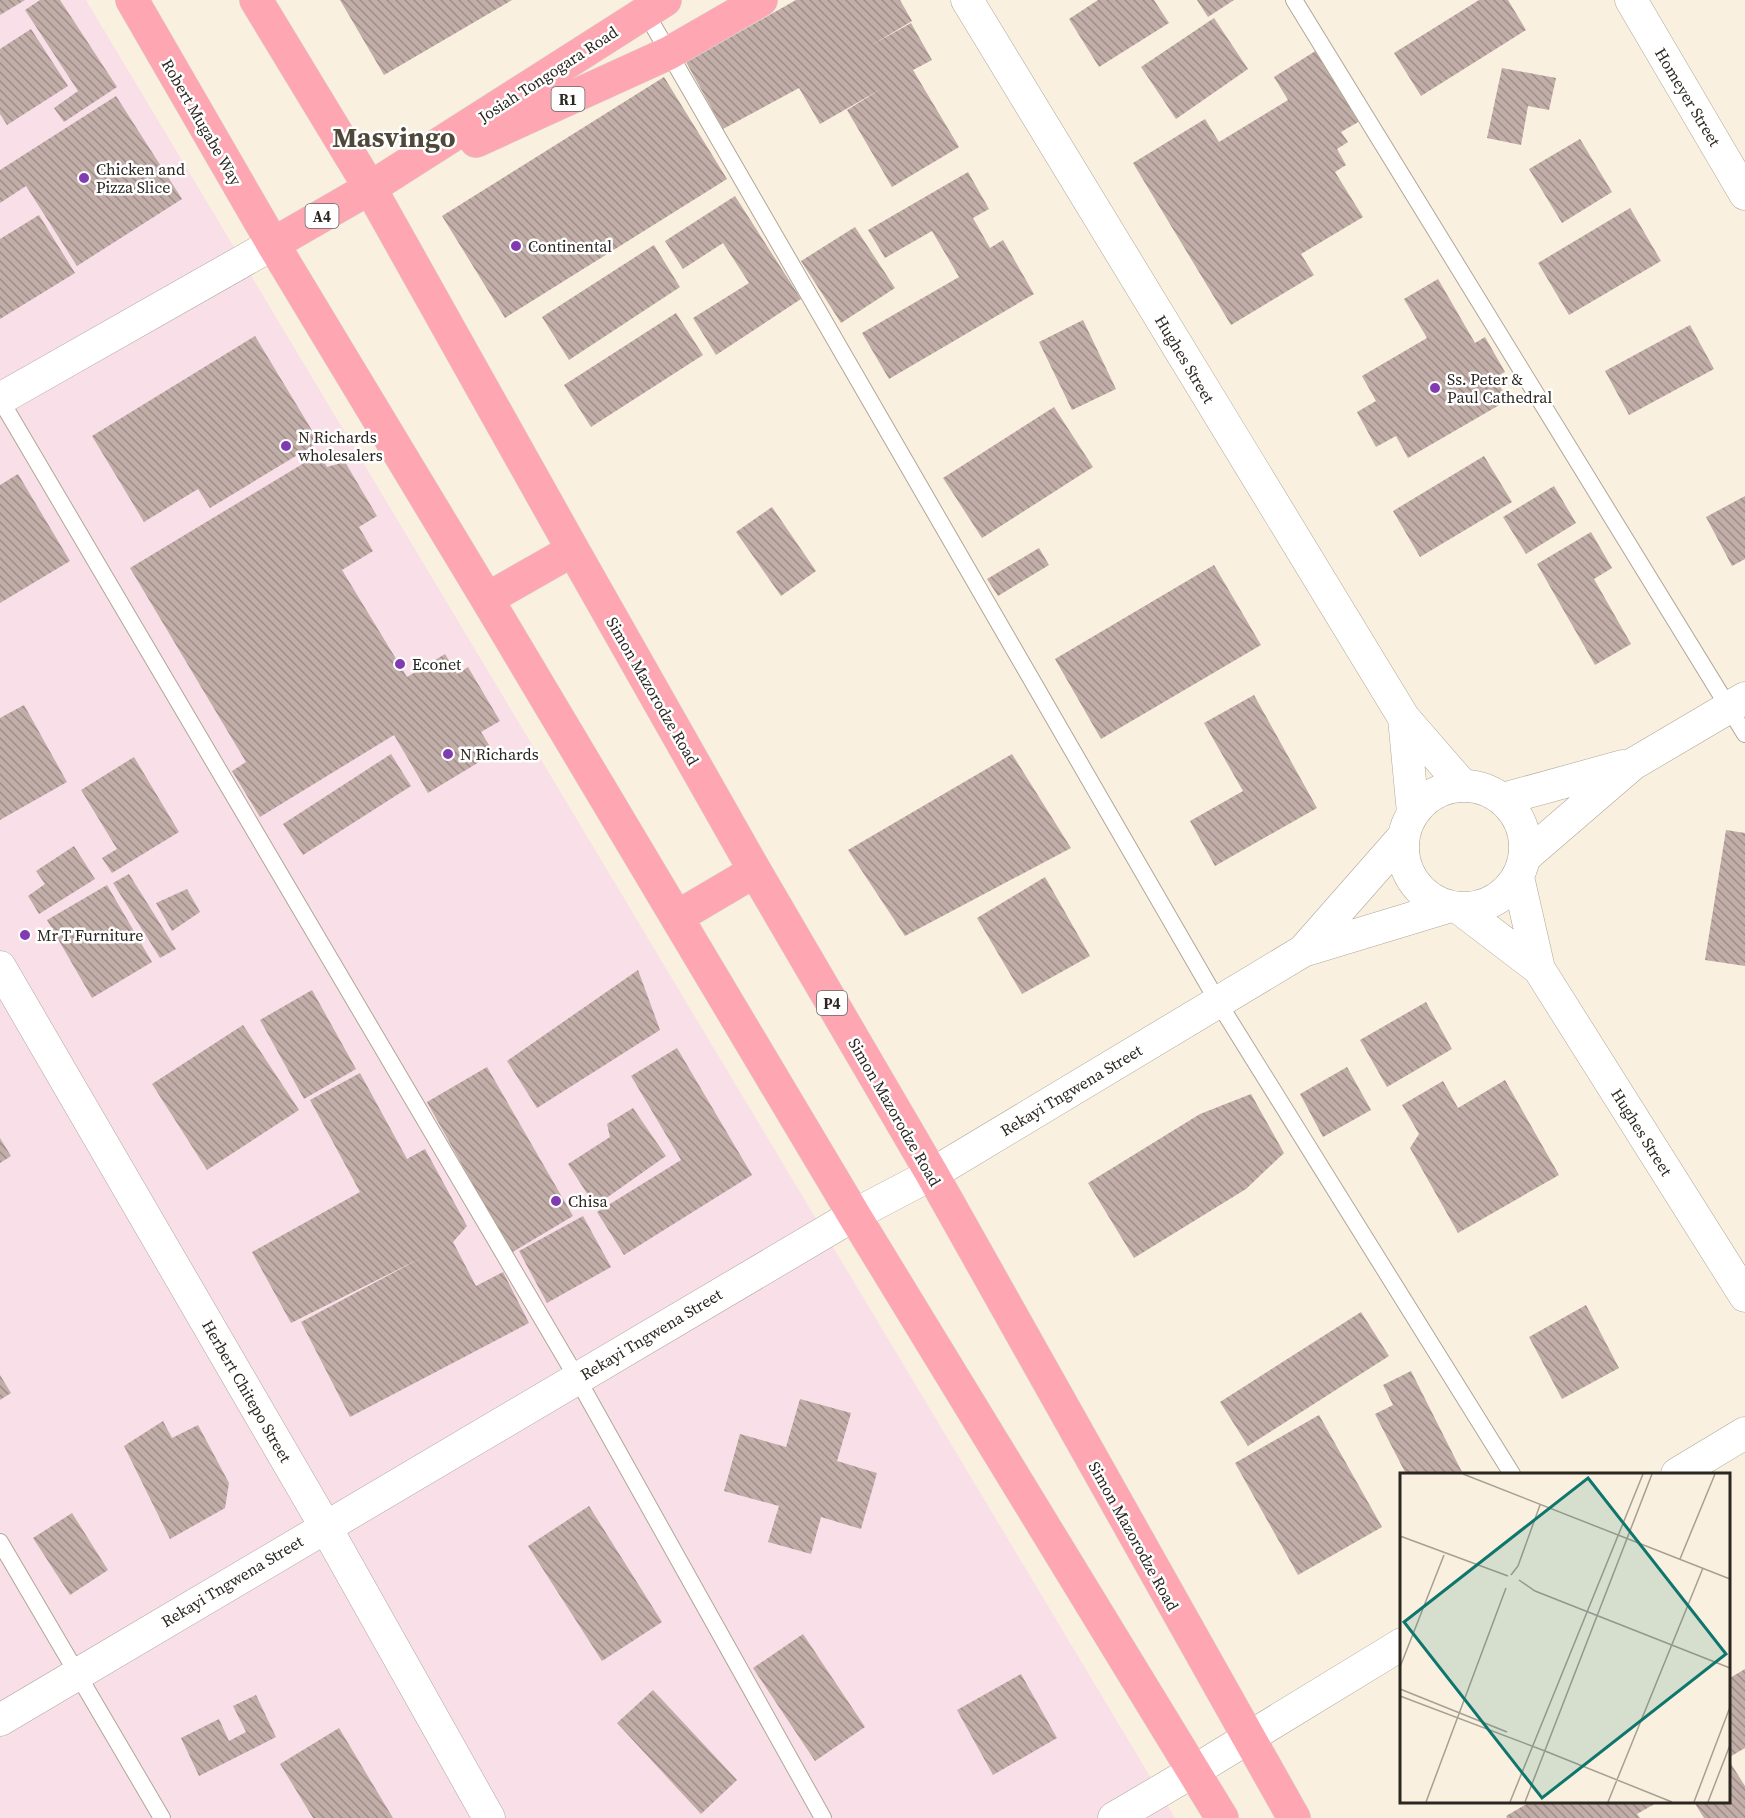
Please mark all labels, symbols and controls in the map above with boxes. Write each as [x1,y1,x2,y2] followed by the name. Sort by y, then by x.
[473,21,622,128] street label: Josiah Tongogara Road
[1650,44,1727,151] street label: Homeyer Street
[157,55,248,190] street label: Robert Mugabe Way
[552,87,584,111] road number: R1
[332,118,456,156] district label: Masvingo
[96,158,185,198] place label: Chicken and Pizza Slice
[77,171,91,185] marker: Chicken and Pizza Slice
[306,204,338,228] road number: A4
[528,235,612,257] place label: Continental
[509,239,523,253] marker: Continental
[1150,311,1220,408] street label: Hughes Street
[1447,368,1552,408] place label: Ss. Peter & Paul Cathedral
[1428,381,1442,395] marker: Ss. Peter & Paul Cathedral
[298,426,383,466] place label: N Richards wholesalers
[279,439,293,453] marker: N Richards wholesalers
[602,613,704,769] street label: Simon Mazorodze Road
[412,653,462,675] place label: Econet
[393,657,407,671] marker: Econet
[460,743,539,765] place label: N Richards
[441,747,455,761] marker: N Richards
[37,924,143,946] place label: Mr T Furniture
[18,928,32,942] marker: Mr T Furniture
[817,991,847,1015] road number: P4
[844,1034,946,1190] street label: Simon Mazorodze Road
[996,1039,1147,1141] street label: Rekayi Tngwena Street
[1606,1084,1678,1181] street label: Hughes Street
[568,1190,608,1212] place label: Chisa
[549,1194,563,1208] marker: Chisa
[576,1283,727,1385] street label: Rekayi Tngwena Street
[197,1316,297,1467] street label: Herbert Chitepo Street
[1084,1457,1184,1615] street label: Simon Mazorodze Road
[1400,1473,1730,1803] inset map
[157,1530,308,1632] street label: Rekayi Tngwena Street

